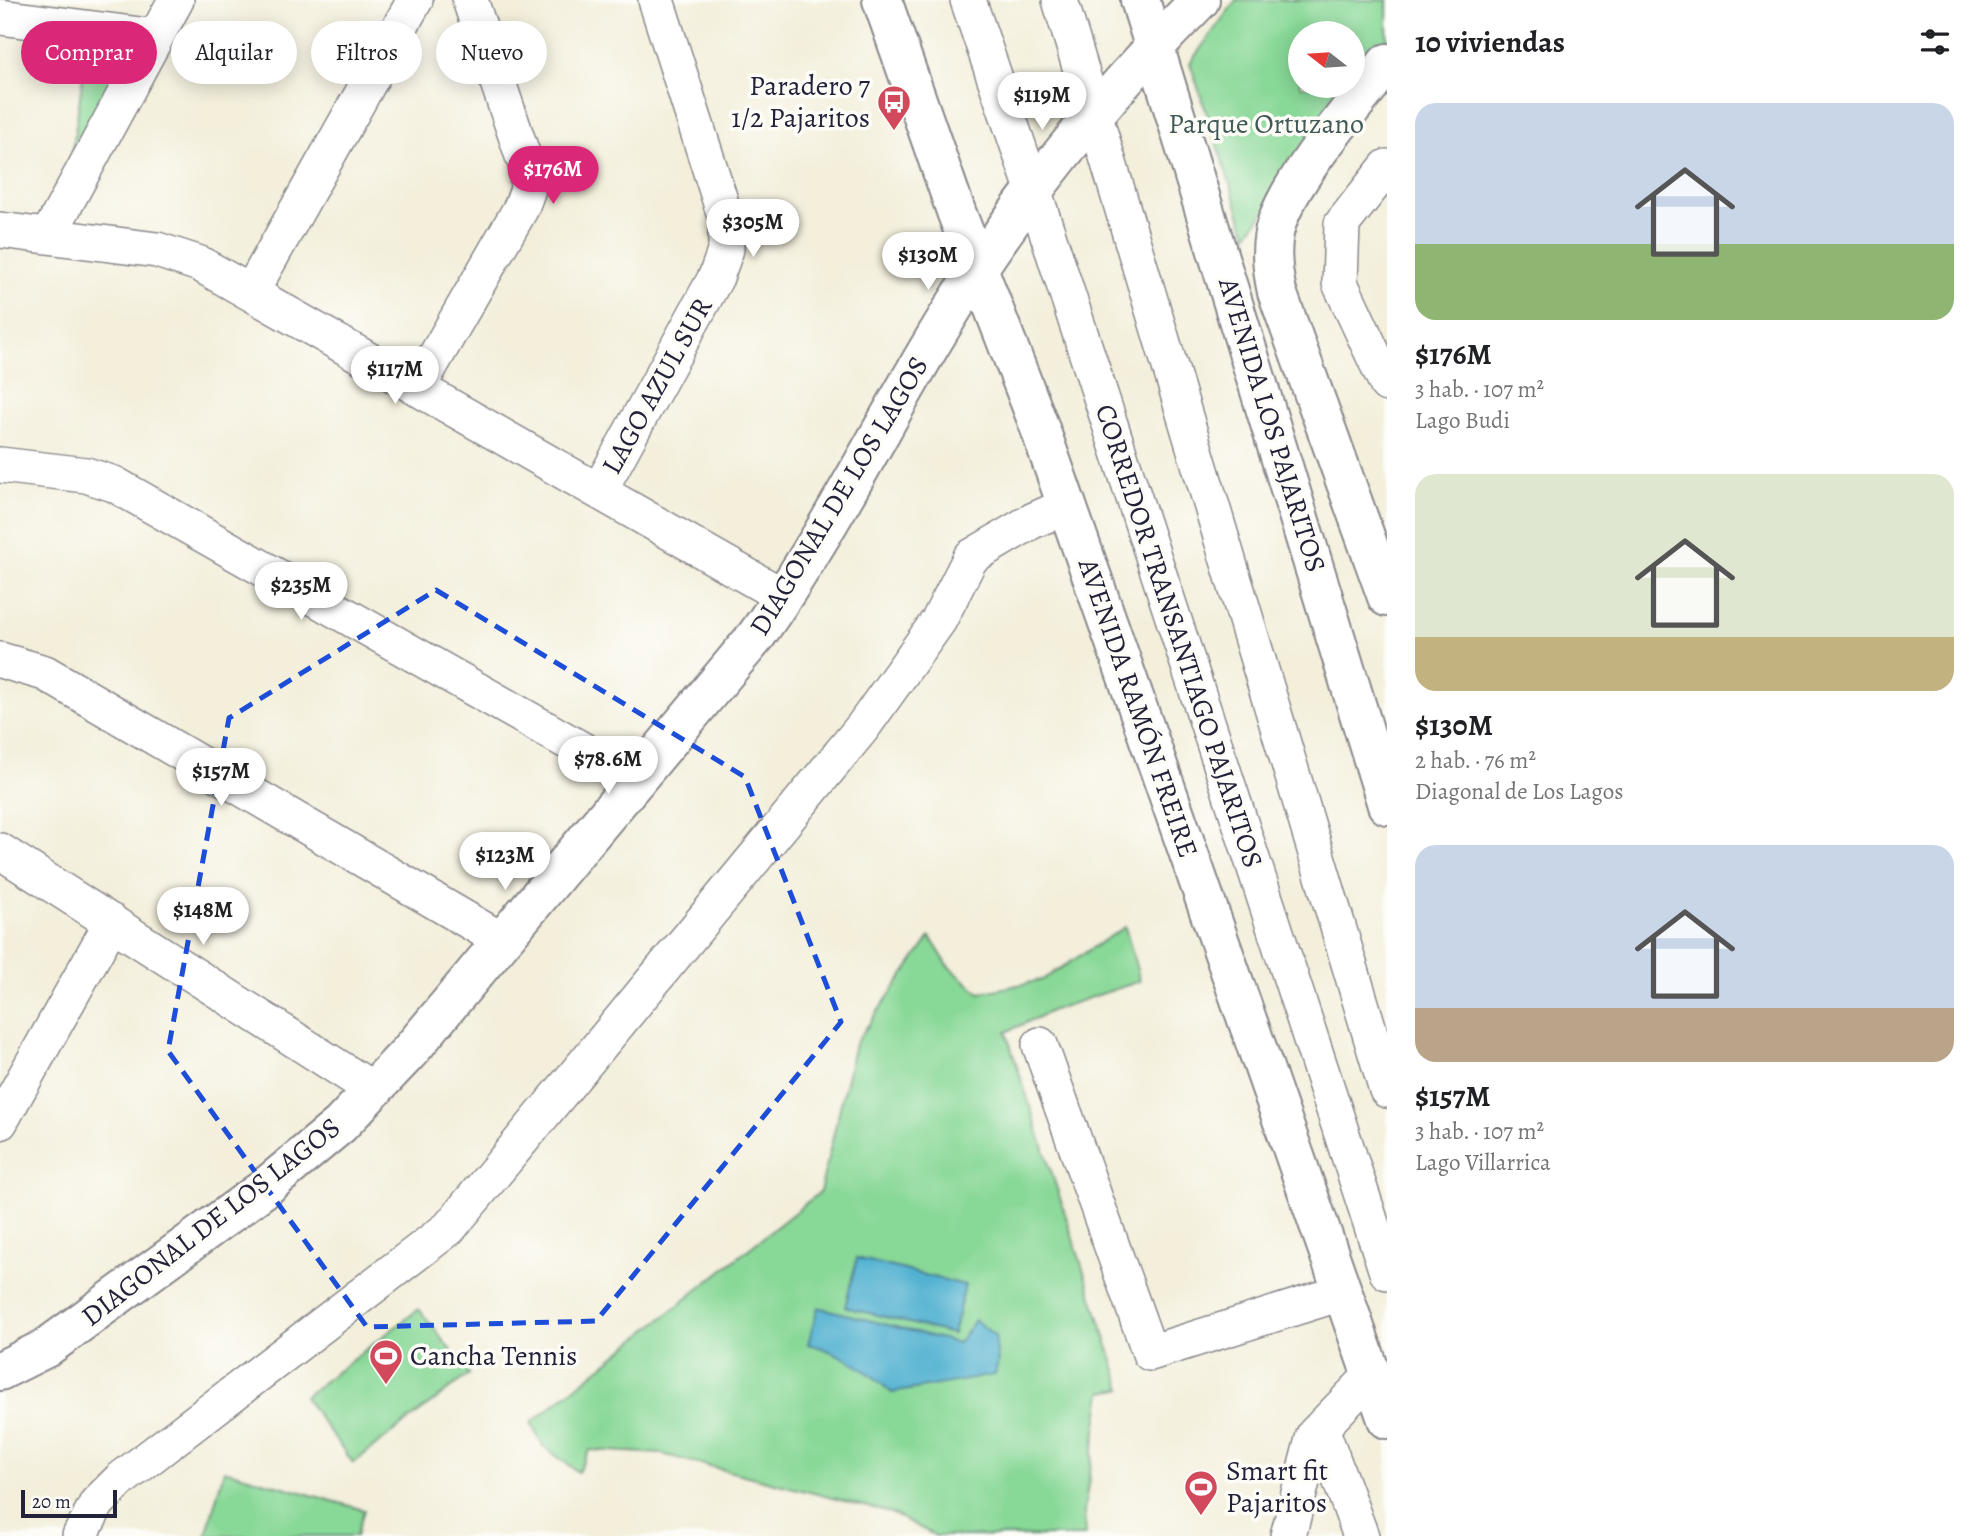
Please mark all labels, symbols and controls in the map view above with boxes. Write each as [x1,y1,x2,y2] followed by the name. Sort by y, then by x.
[21,21,157,84] chip: Comprar
[171,21,297,84] chip: Alquilar
[311,21,422,84] chip: Filtros
[436,21,547,84] chip: Nuevo
[1288,21,1365,98] north arrow
[1288,21,1365,98] map controls
[1415,22,1565,62] text: 10 viviendas
[1916,23,1954,61] icon: filters
[731,67,870,137] place label: Paradero 7 1/2 Pajaritos
[993,72,1091,132] pin: $119M
[1013,79,1071,110] text: $119M
[875,83,913,132] bus stop icon: Paradero 7 1/2 Pajaritos
[1168,105,1364,143] park label: Parque Ortuzano
[504,146,602,206] pin: $176M
[1622,149,1748,275] icon: home
[524,153,582,184] text: $176M
[704,200,802,259] pin: $305M
[722,206,784,237] text: $305M
[879,232,977,292] pin: $130M
[898,239,958,270] text: $130M
[1209,272,1335,577] street label: AVENIDA LOS PAJARITOS
[593,291,721,481] street label: LAGO AZUL SUR
[1415,334,1492,374] text: $176M
[346,346,444,406] pin: $117M
[741,349,937,643] street label: DIAGONAL DE LOS LAGOS
[367,353,423,384] text: $117M
[1415,374,1544,405] text: 3 hab. · 107 m²
[1086,399,1272,873] street label: CORREDOR TRANSANTIAGO PAJARITOS
[1415,405,1510,436] text: Lago Budi
[1622,520,1748,646] icon: home
[1069,552,1207,863] street label: AVENIDA RAMÓN FREIRE
[252,562,350,622] pin: $235M
[271,569,331,600] text: $235M
[1415,705,1493,745] text: $130M
[551,736,665,796] pin: $78.6M
[574,743,642,774] text: $78.6M
[1415,745,1536,776] text: 2 hab. · 76 m²
[172,748,270,808] pin: $157M
[192,755,250,786] text: $157M
[1415,776,1624,807] text: Diagonal de Los Lagos
[456,832,554,892] pin: $123M
[475,839,535,870] text: $123M
[154,888,252,947] pin: $148M
[1622,891,1748,1017] icon: home
[173,894,233,925] text: $148M
[1415,1076,1491,1116] text: $157M
[74,1109,348,1335] street label: DIAGONAL DE LOS LAGOS
[1415,1116,1544,1147] text: 3 hab. · 107 m²
[1415,1147,1551,1178] text: Lago Villarrica
[367,1337,405,1386] sports icon: Cancha Tennis
[410,1337,577,1375] place label: Cancha Tennis
[1226,1452,1328,1522] place label: Smart fit Pajaritos
[1182,1468,1220,1517] sports icon: Smart fit Pajaritos
[21,1487,117,1519] scale bar
[32,1489,71,1515] text: 20 m

